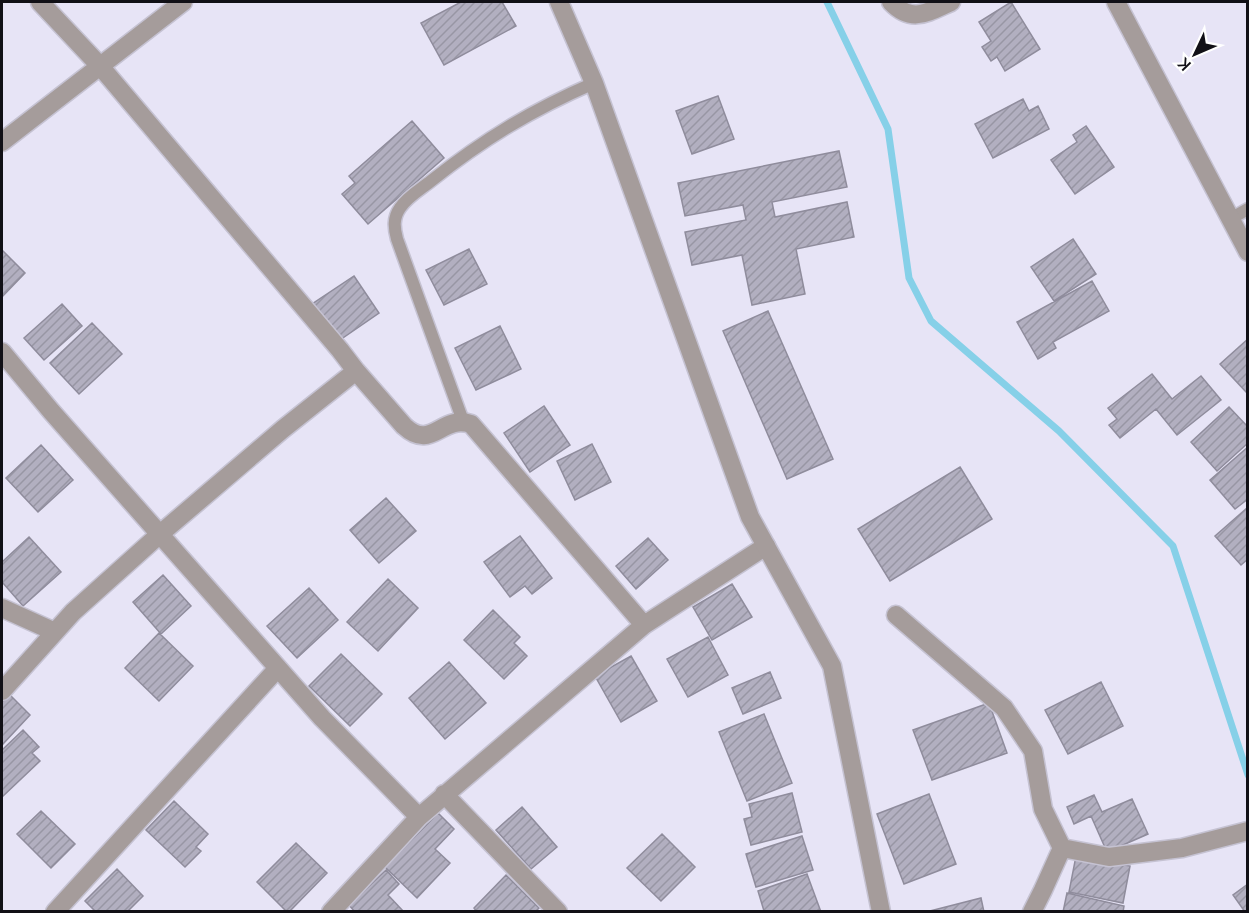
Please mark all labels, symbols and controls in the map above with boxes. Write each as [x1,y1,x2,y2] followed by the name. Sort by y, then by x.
[1165,24,1225,84] north arrow
[1172,53,1196,76] text: K

